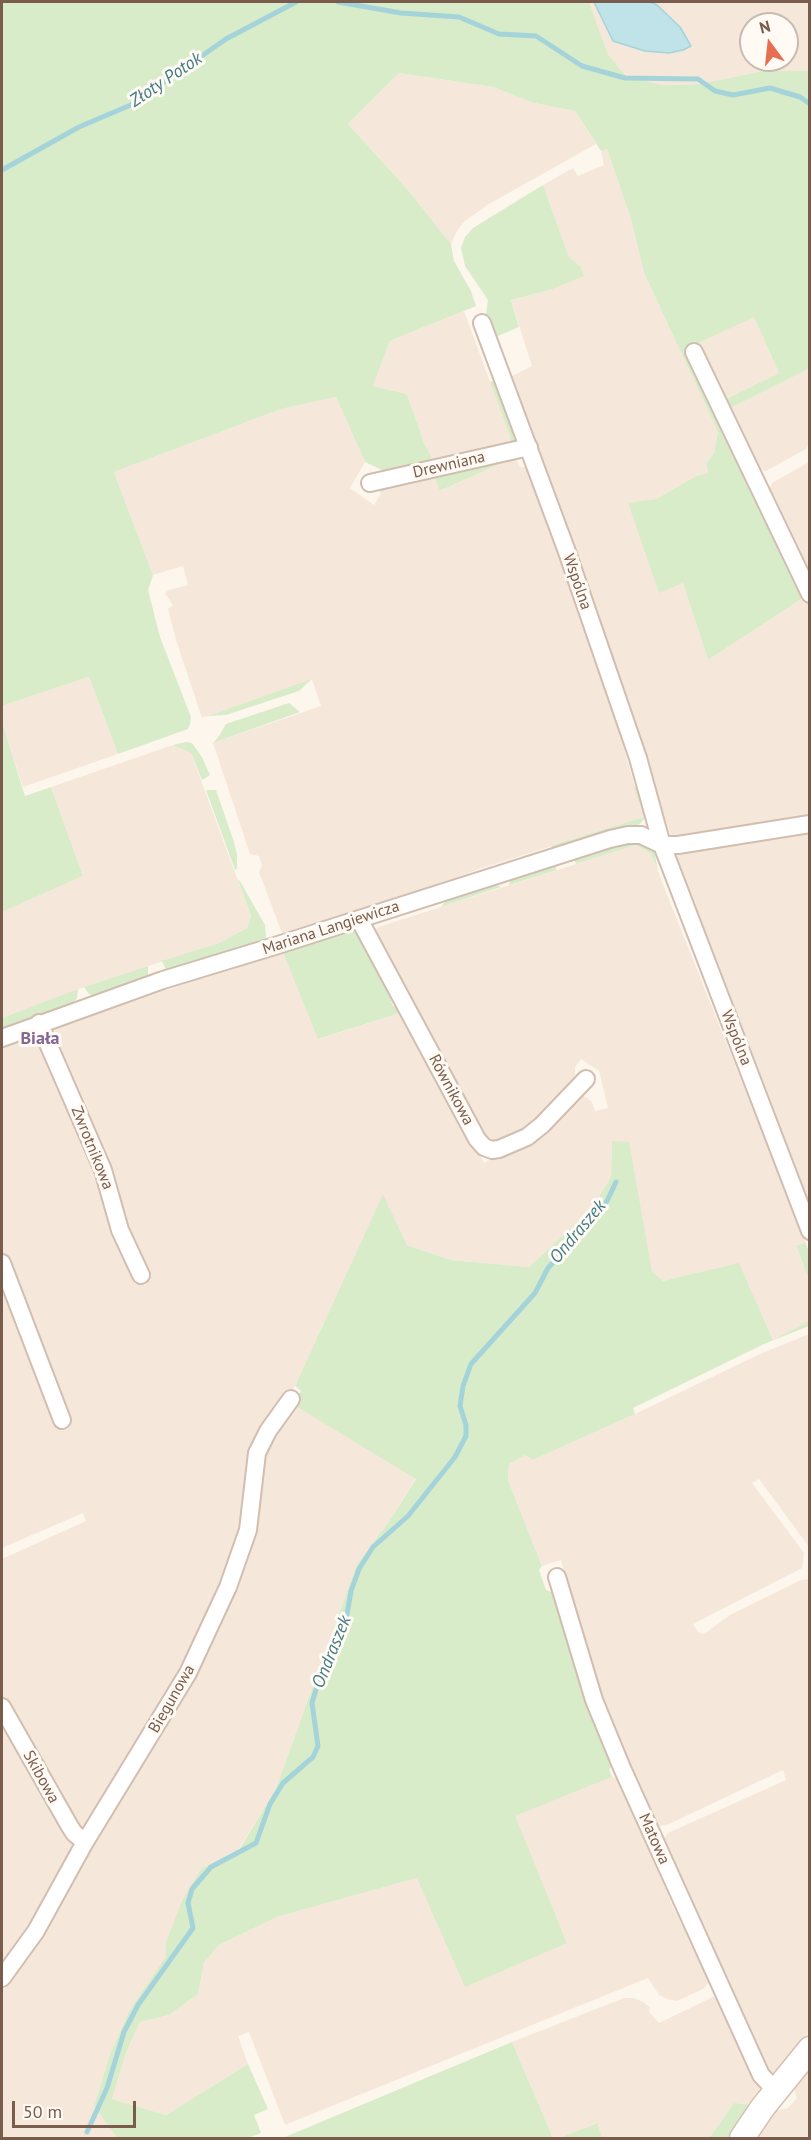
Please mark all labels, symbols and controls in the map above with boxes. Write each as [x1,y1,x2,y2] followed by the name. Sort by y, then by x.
[739,12,799,72] north arrow
[757,16,773,38] text: N
[126,48,206,112] water label: Złoty Potok
[411,447,487,483] street label: Drewniana
[558,551,596,613] street label: Wspólna
[260,897,402,959] street label: Mariana Langiewicza
[716,1008,756,1068] street label: Wspólna
[20,1028,60,1050] district label: Biała
[424,1051,478,1129] street label: Równikowa
[67,1104,117,1192] street label: Zwrotnikowa
[545,1196,611,1268] water label: Ondraszek
[308,1613,356,1691] water label: Ondraszek
[145,1661,199,1737] street label: Biegunowa
[19,1747,63,1807] street label: Skibowa
[634,1810,674,1868] street label: Matowa
[15,2089,140,2127] scale bar
[23,2100,62,2123] text: 50 m

